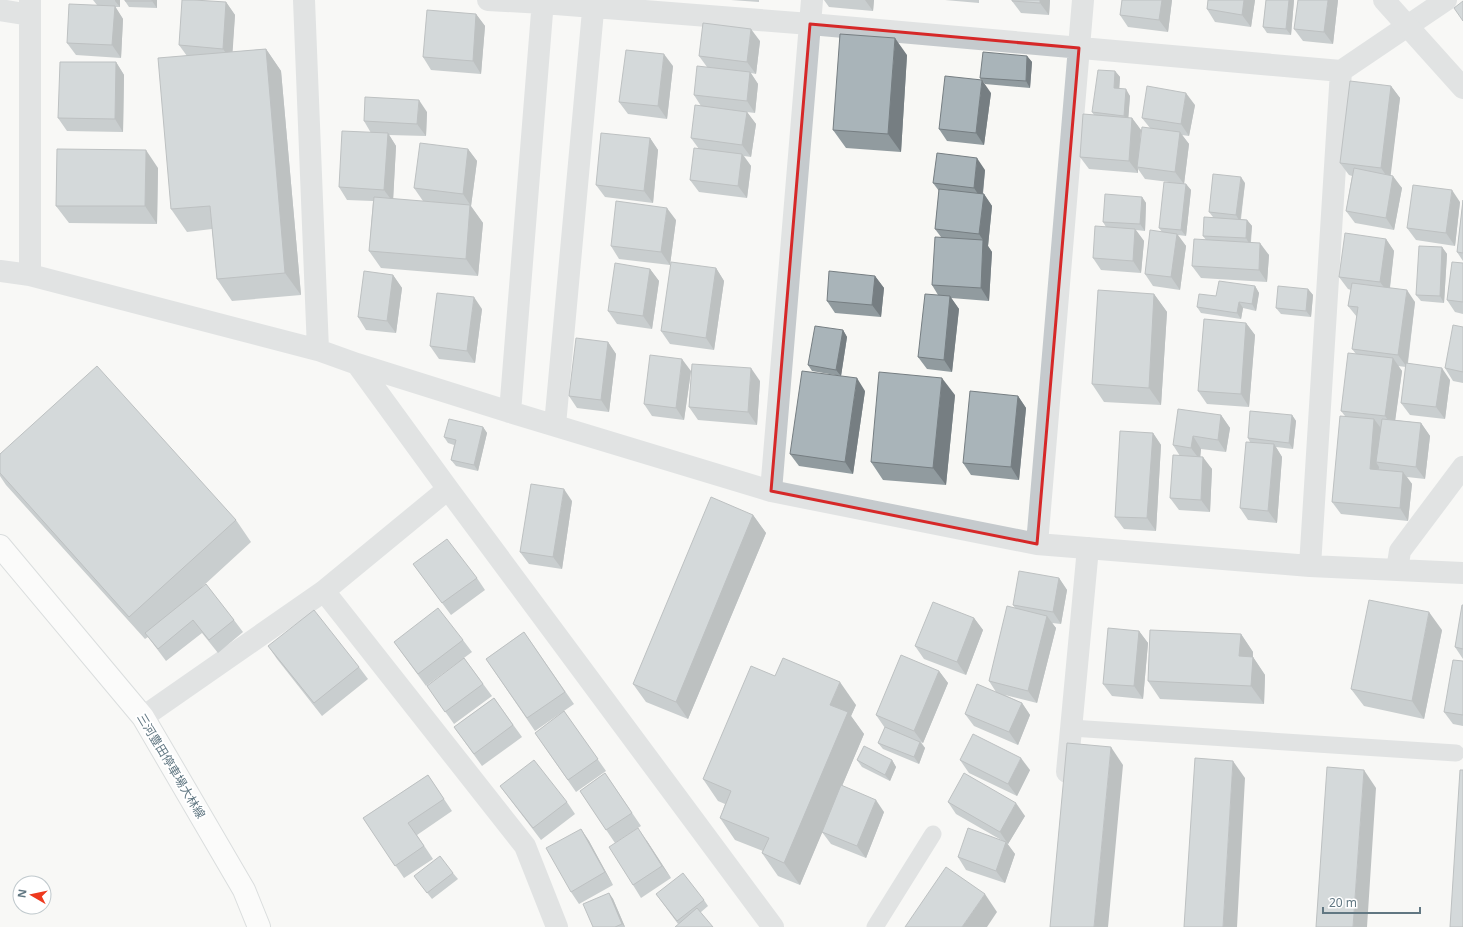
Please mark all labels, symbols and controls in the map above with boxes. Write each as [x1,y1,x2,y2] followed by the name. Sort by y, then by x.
[133,710,210,822] street label: 三河豊田停車場大林線
[12,875,52,915] north arrow
[14,888,30,899] text: N
[1323,889,1420,915] scale bar
[1329,894,1357,911] text: 20 m

